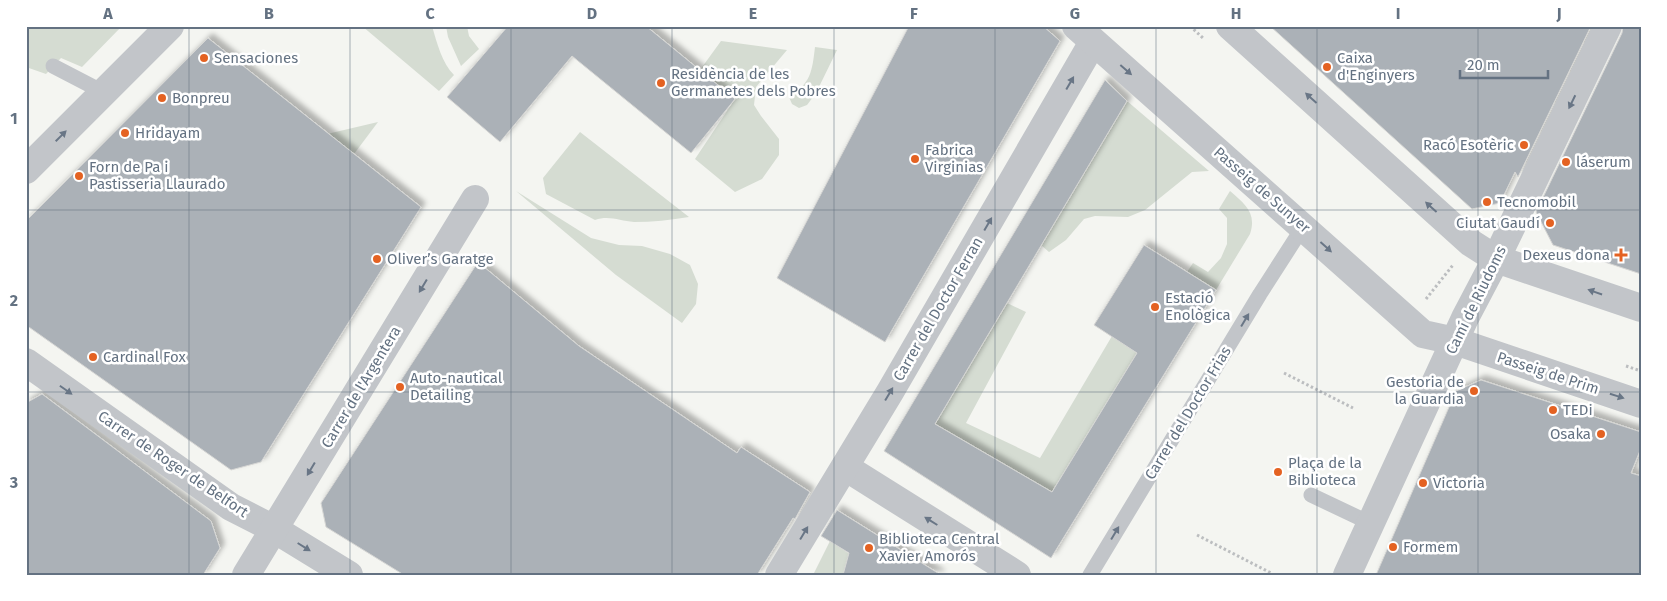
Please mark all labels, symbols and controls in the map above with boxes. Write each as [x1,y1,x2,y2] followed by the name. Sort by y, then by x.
[102,4,113,23] text: A
[264,4,274,23] text: B
[425,4,435,23] text: C
[587,4,597,23] text: D
[749,4,757,23] text: E
[910,4,918,23] text: F
[1070,4,1080,23] text: G
[1231,4,1241,23] text: H
[1396,4,1400,23] text: I
[1555,4,1562,23] text: J
[1460,48,1547,80] scale bar
[214,49,298,67] place label: Sensaciones
[1337,49,1415,84] place label: Caixa d'Enginyers
[198,52,210,64] marker: Sensaciones
[1467,56,1500,74] text: 20 m
[1321,61,1333,73] marker: Caixa d'Enginyers
[1119,64,1131,76] one-way arrow
[671,65,836,100] place label: Residència de les Germanetes dels Pobres
[1065,76,1074,90] one-way arrow
[655,77,667,89] marker: Residència de les Germanetes dels Pobres
[172,89,230,107] place label: Bonpreu
[156,92,168,104] marker: Bonpreu
[1304,92,1317,103] one-way arrow
[1568,95,1576,109] one-way arrow
[10,109,18,128] text: 1
[135,124,200,142] place label: Hridayam
[119,127,131,139] marker: Hridayam
[55,130,67,142] one-way arrow
[1423,136,1514,154] place label: Racó Esotèric
[1518,139,1530,151] marker: Racó Esotèric
[925,141,983,176] place label: Fabrica Virginias
[1210,143,1314,237] street label: Passeig de Sunyer
[909,153,921,165] marker: Fabrica Virginias
[1576,153,1631,171] place label: láserum
[1560,156,1572,168] marker: láserum
[89,158,225,193] place label: Forn de Pa i Pastisseria Llaurado
[73,170,85,182] marker: Forn de Pa i Pastisseria Llaurado
[1497,193,1577,211] place label: Tecnomobil
[1481,196,1493,208] marker: Tecnomobil
[1425,201,1437,213] one-way arrow
[1456,214,1540,232] place label: Ciutat Gaudí
[984,216,992,231] one-way arrow
[1544,217,1556,229] marker: Ciutat Gaudí
[889,234,987,384] street label: Carrer del Doctor Ferran
[1320,241,1332,253] one-way arrow
[1442,243,1510,357] street label: Camí de Riudoms
[1523,246,1610,264] place label: Dexeus dona
[1614,248,1628,262] marker: Dexeus dona
[387,250,494,268] place label: Oliver’s Garatge
[371,253,383,265] marker: Oliver’s Garatge
[418,279,427,292] one-way arrow
[1587,288,1602,296] one-way arrow
[1165,289,1231,324] place label: Estació Enològica
[10,291,18,310] text: 2
[1149,301,1161,313] marker: Estació Enològica
[1240,313,1249,326] one-way arrow
[317,323,405,451] street label: Carrer de l'Argentera
[1141,343,1235,483] street label: Carrer del Doctor Frias
[103,348,187,366] place label: Cardinal Fox
[1495,348,1601,398] street label: Passeig de Prim
[87,351,99,363] marker: Cardinal Fox
[410,369,503,404] place label: Auto-nautical Detailing
[1386,373,1464,408] place label: Gestoria de la Guardia
[394,381,406,393] marker: Auto-nautical Detailing
[59,385,72,396] one-way arrow
[1468,385,1480,397] marker: Gestoria de la Guardia
[884,388,893,401] one-way arrow
[1610,392,1625,400] one-way arrow
[1563,401,1593,419] place label: TEDi
[1547,404,1559,416] marker: TEDi
[94,407,252,521] street label: Carrer de Roger de Belfort
[1550,425,1591,443] place label: Osaka
[1595,428,1607,440] marker: Osaka
[1288,454,1362,489] place label: Plaça de la Biblioteca
[306,463,315,476] one-way arrow
[1272,466,1284,478] marker: Plaça de la Biblioteca
[9,473,18,492] text: 3
[1433,474,1485,492] place label: Victoria
[1417,477,1429,489] marker: Victoria
[924,516,938,526] one-way arrow
[800,527,809,540] one-way arrow
[1110,527,1119,540] one-way arrow
[879,530,1000,565] place label: Biblioteca Central Xavier Amorós
[1403,538,1458,556] place label: Formem
[1387,541,1399,553] marker: Formem
[297,542,310,551] one-way arrow
[863,542,875,554] marker: Biblioteca Central Xavier Amorós

